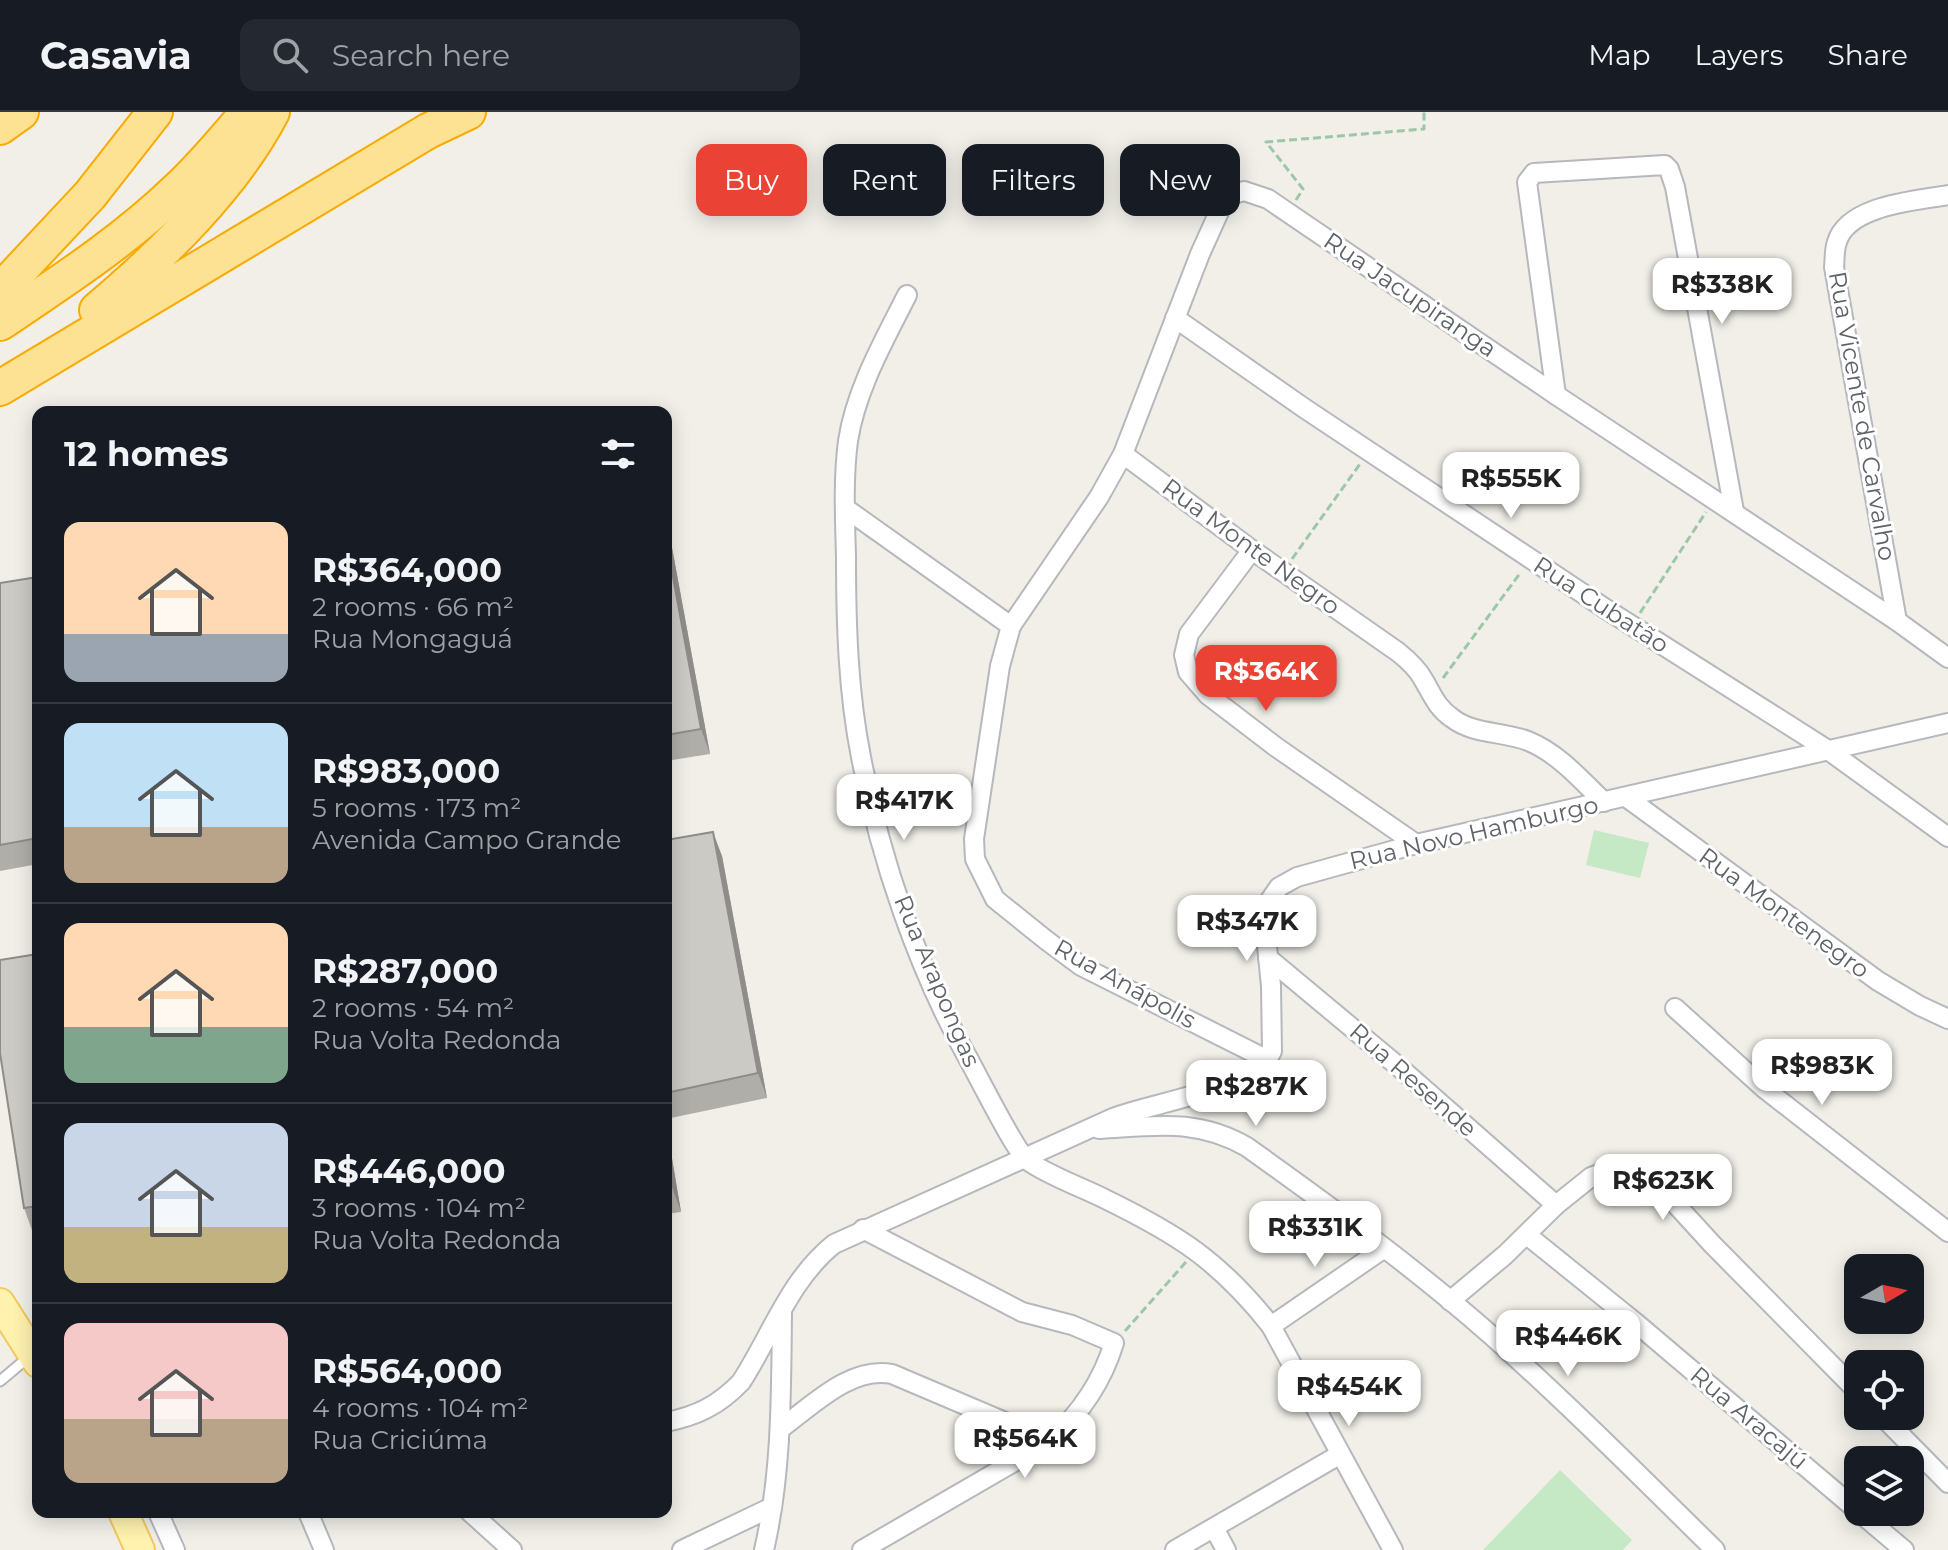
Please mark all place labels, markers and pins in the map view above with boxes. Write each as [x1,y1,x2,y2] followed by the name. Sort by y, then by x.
[1657,258,1787,326] pin: R$338K
[1446,452,1576,520] pin: R$555K
[1201,645,1331,713] pin: R$364K
[839,774,969,842] pin: R$417K
[1182,895,1312,963] pin: R$347K
[1757,1039,1887,1107] pin: R$983K
[1191,1060,1321,1128] pin: R$287K
[1598,1154,1728,1222] pin: R$623K
[1250,1201,1380,1269] pin: R$331K
[1503,1310,1633,1378] pin: R$446K
[1284,1360,1414,1428] pin: R$454K
[960,1412,1090,1480] pin: R$564K

